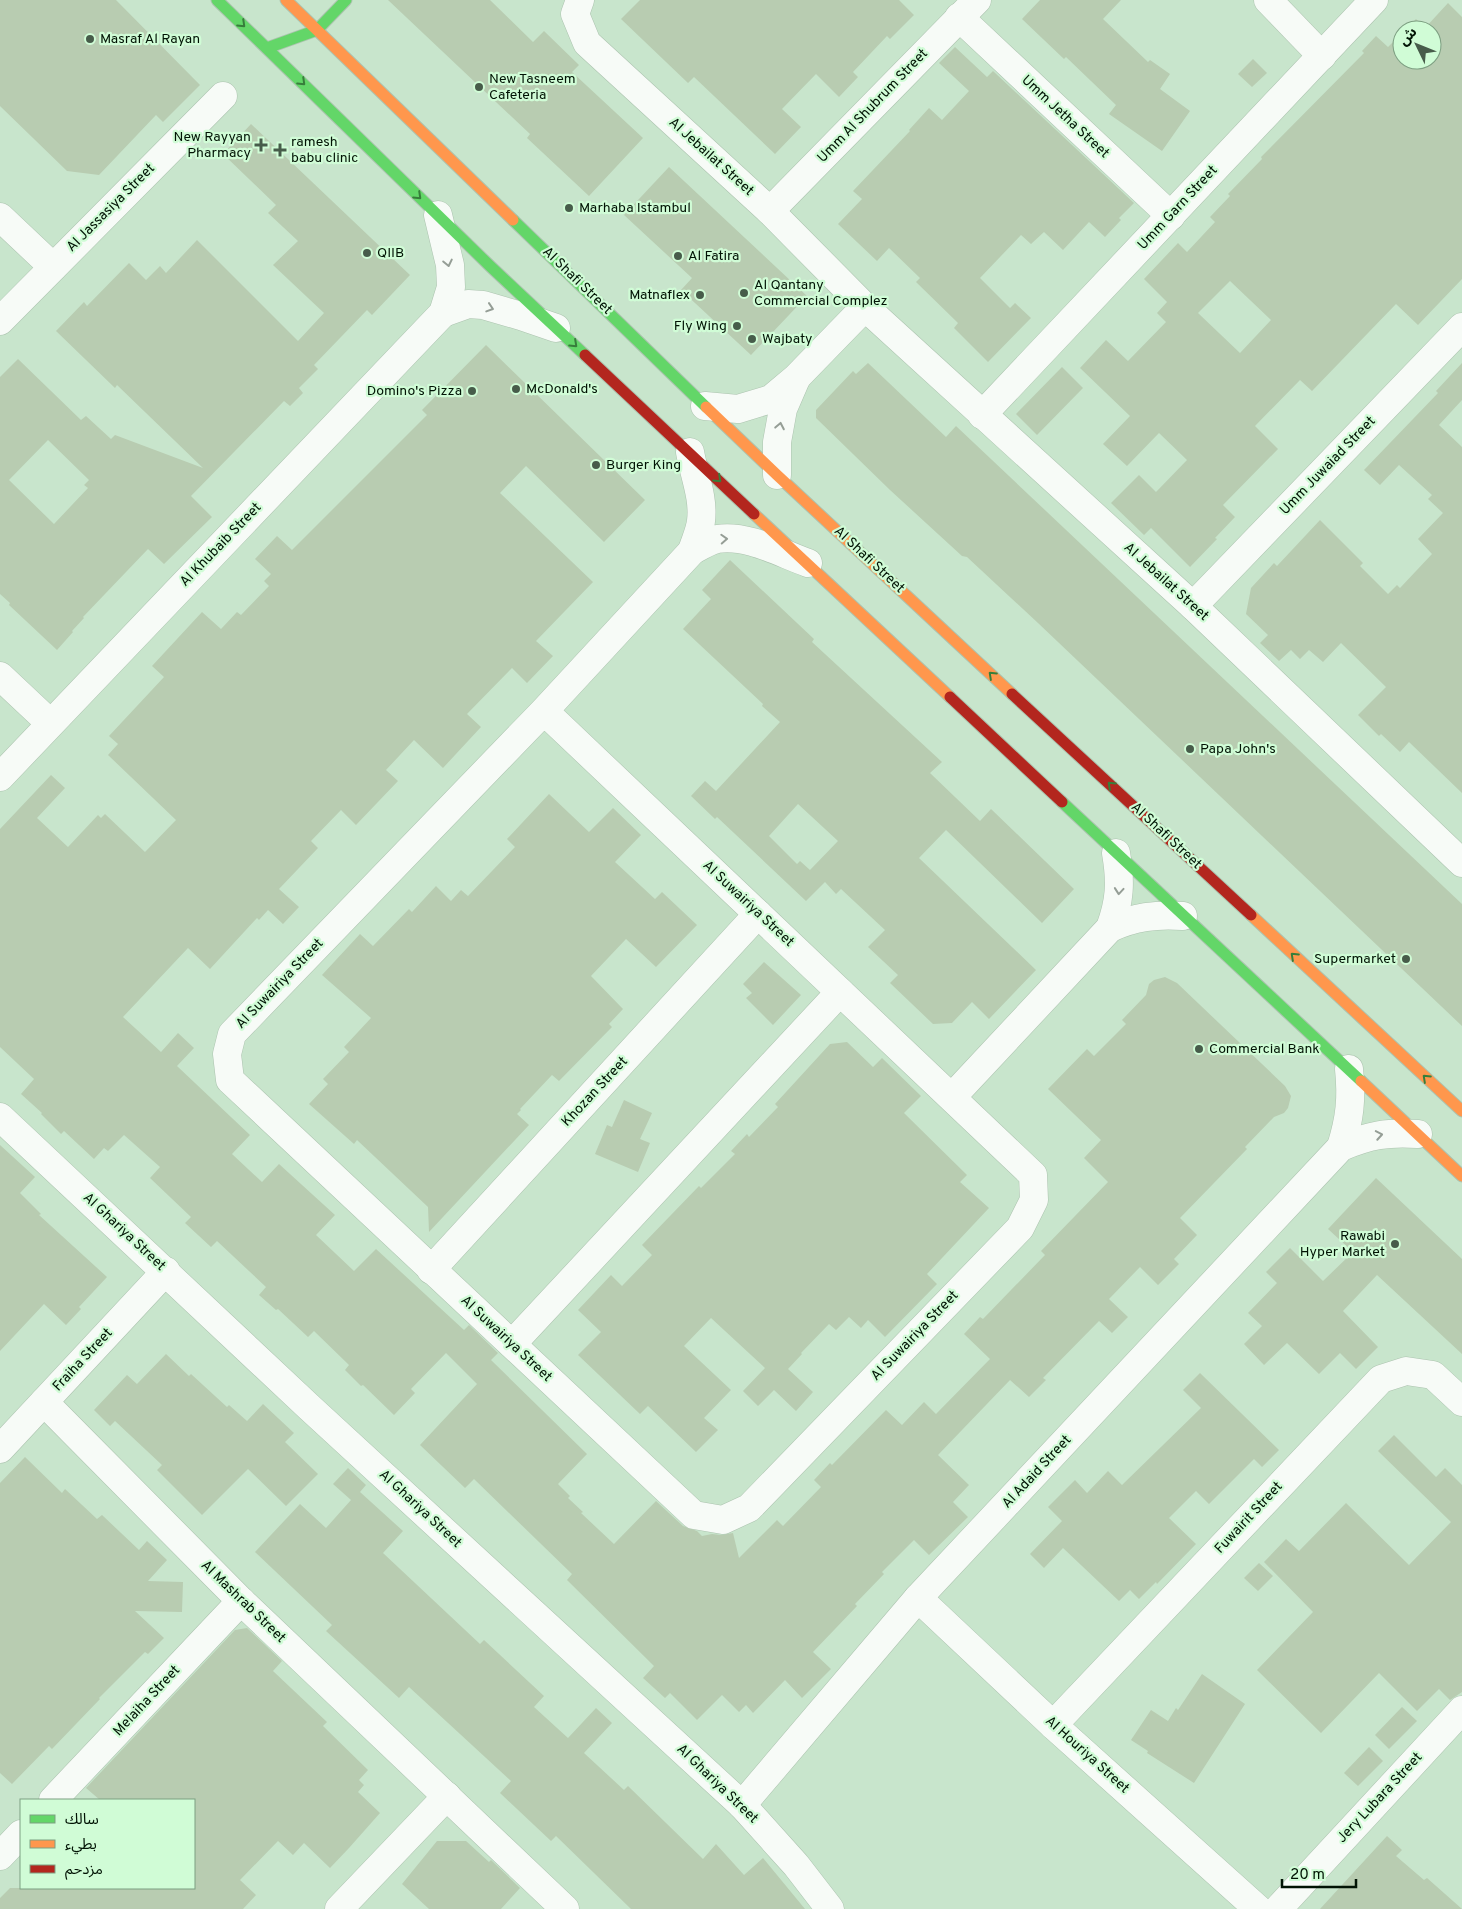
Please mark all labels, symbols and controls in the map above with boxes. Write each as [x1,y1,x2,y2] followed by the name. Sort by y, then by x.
[236,18,245,27] one-way arrow
[1392,20,1442,70] north arrow
[1396,24,1421,50] text: ش
[100,31,200,48] place label: Masraf Al Rayan
[84,33,96,45] marker: Masraf Al Rayan
[814,46,932,166] street label: Umm Al Shubrum Street
[489,71,576,104] place label: New Tasneem Cafeteria
[1018,72,1112,162] street label: Umm Jetha Street
[296,76,305,85] one-way arrow
[473,81,485,93] marker: New Tasneem Cafeteria
[665,114,757,200] street label: Al Jebailat Street
[174,129,251,162] place label: New Rayyan Pharmacy
[291,134,358,167] place label: ramesh babu clinic
[255,139,267,151] marker: New Rayyan Pharmacy
[273,143,287,157] marker: ramesh babu clinic
[63,160,159,256] street label: Al Jassasiya Street
[1135,162,1221,254] street label: Umm Garn Street
[412,190,421,199] one-way arrow
[579,200,691,217] place label: Marhaba Istambul
[563,202,575,214] marker: Marhaba Istambul
[539,244,615,318] street label: Al Shafi Street
[377,245,404,262] place label: QIIB
[361,247,373,259] marker: QIIB
[688,248,739,265] place label: Al Fatira
[672,250,684,262] marker: Al Fatira
[442,258,453,267] one-way arrow
[754,277,888,310] place label: Al Qantany Commercial Complez
[629,287,690,304] place label: Matnaflex
[738,287,750,299] marker: Al Qantany Commercial Complez
[694,289,706,301] marker: Matnaflex
[485,302,493,312] one-way arrow
[674,318,727,335] place label: Fly Wing
[731,320,743,332] marker: Fly Wing
[762,331,812,348] place label: Wajbaty
[746,333,758,345] marker: Wajbaty
[568,338,577,347] one-way arrow
[526,381,598,398] place label: McDonald's
[367,383,462,400] place label: Domino's Pizza
[510,383,522,395] marker: McDonald's
[466,385,478,397] marker: Domino's Pizza
[1277,413,1379,519] street label: Umm Juwaiad Street
[774,422,784,431] one-way arrow
[606,457,681,474] place label: Burger King
[590,459,602,471] marker: Burger King
[713,473,722,482] one-way arrow
[177,499,265,591] street label: Al Khubaib Street
[830,523,908,597] street label: Al Shafi Street
[720,534,728,545] one-way arrow
[1120,539,1212,625] street label: Al Jebailat Street
[989,672,998,681] one-way arrow
[1200,741,1276,758] place label: Papa John's
[1184,743,1196,755] marker: Papa John's
[1108,782,1117,791] one-way arrow
[1127,799,1205,873] street label: Al Shafi Street
[699,857,797,951] street label: Al Suwairiya Street
[1114,887,1125,895] one-way arrow
[233,935,327,1033] street label: Al Suwairiya Street
[1314,951,1396,968] place label: Supermarket
[1291,953,1300,962] one-way arrow
[1400,953,1412,965] marker: Supermarket
[1209,1041,1320,1058] place label: Commercial Bank
[1193,1043,1205,1055] marker: Commercial Bank
[558,1054,632,1130] street label: Khozan Street
[1423,1075,1432,1084] one-way arrow
[1374,1130,1383,1140] one-way arrow
[79,1189,169,1275] street label: Al Ghariya Street
[1300,1228,1385,1261] place label: Rawabi Hyper Market
[1389,1238,1401,1250] marker: Rawabi Hyper Market
[868,1287,962,1385] street label: Al Suwairiya Street
[457,1292,555,1386] street label: Al Suwairiya Street
[49,1325,117,1395] street label: Fraiha Street
[999,1432,1075,1512] street label: Al Adaid Street
[375,1466,465,1552] street label: Al Ghariya Street
[1211,1479,1287,1557] street label: Fuwairit Street
[197,1557,289,1647] street label: Al Mashrab Street
[110,1662,184,1740] street label: Melaiha Street
[1041,1713,1133,1797] street label: Al Houriya Street
[673,1741,761,1827] street label: Al Ghariya Street
[1334,1749,1426,1847] street label: Jery Lubara Street
[20,1799,195,1889] legend
[65,1811,99,1830] text: سالك
[65,1836,97,1855] text: بطيء
[1282,1856,1356,1888] scale bar
[65,1861,103,1880] text: مزدحم
[1290,1866,1325,1885] text: 20 m

